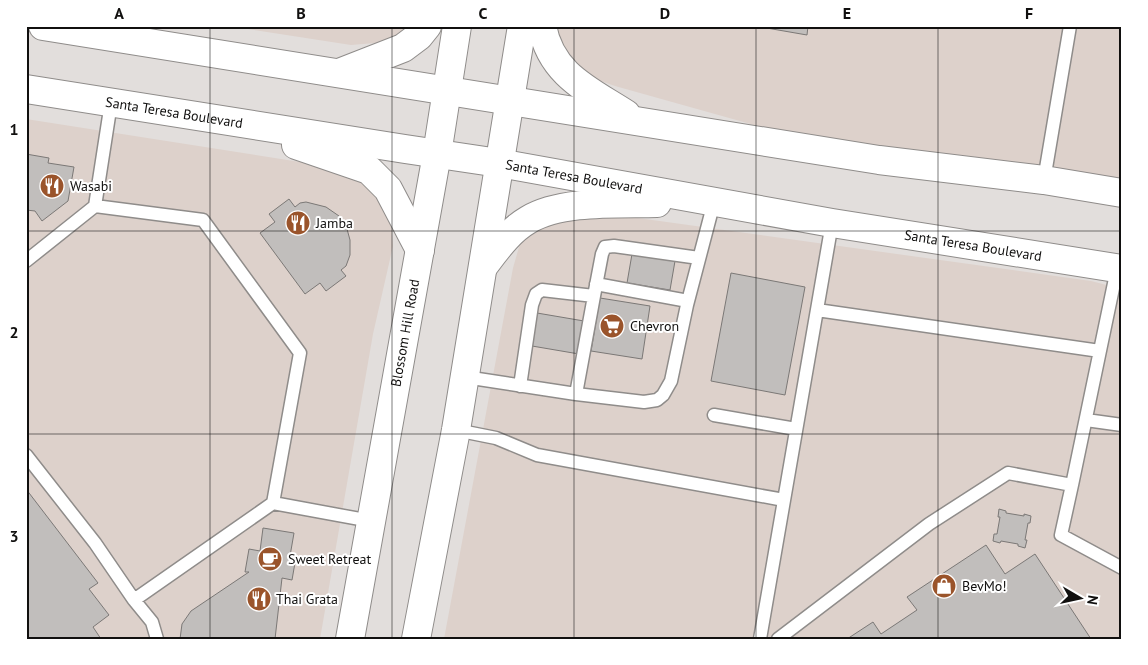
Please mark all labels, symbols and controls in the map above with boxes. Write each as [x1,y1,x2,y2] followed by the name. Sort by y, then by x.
[114,3,124,23] text: A
[296,3,306,23] text: B
[479,3,488,23] text: C
[660,3,670,23] text: D
[843,3,851,23] text: E
[1025,3,1033,23] text: F
[104,93,244,132] street label: Santa Teresa Boulevard
[9,119,19,139] text: 1
[504,155,644,198] street label: Santa Teresa Boulevard
[39,173,65,199] restaurant icon: Wasabi
[70,177,112,195] place label: Wasabi
[285,210,311,236] restaurant icon: Jamba
[315,214,353,232] place label: Jamba
[903,226,1043,265] street label: Santa Teresa Boulevard
[386,278,423,388] street label: Blossom Hill Road
[599,313,625,339] supermarket icon: Chevron
[630,317,679,335] place label: Chevron
[9,322,19,342] text: 2
[9,526,19,546] text: 3
[257,546,283,572] cafe icon: Sweet Retreat
[288,550,371,568] place label: Sweet Retreat
[1056,572,1106,622] north arrow
[931,573,957,599] shop icon: BevMo!
[962,577,1007,595] place label: BevMo!
[246,586,272,612] restaurant icon: Thai Grata
[276,590,338,608] place label: Thai Grata
[1083,594,1102,606] text: N

